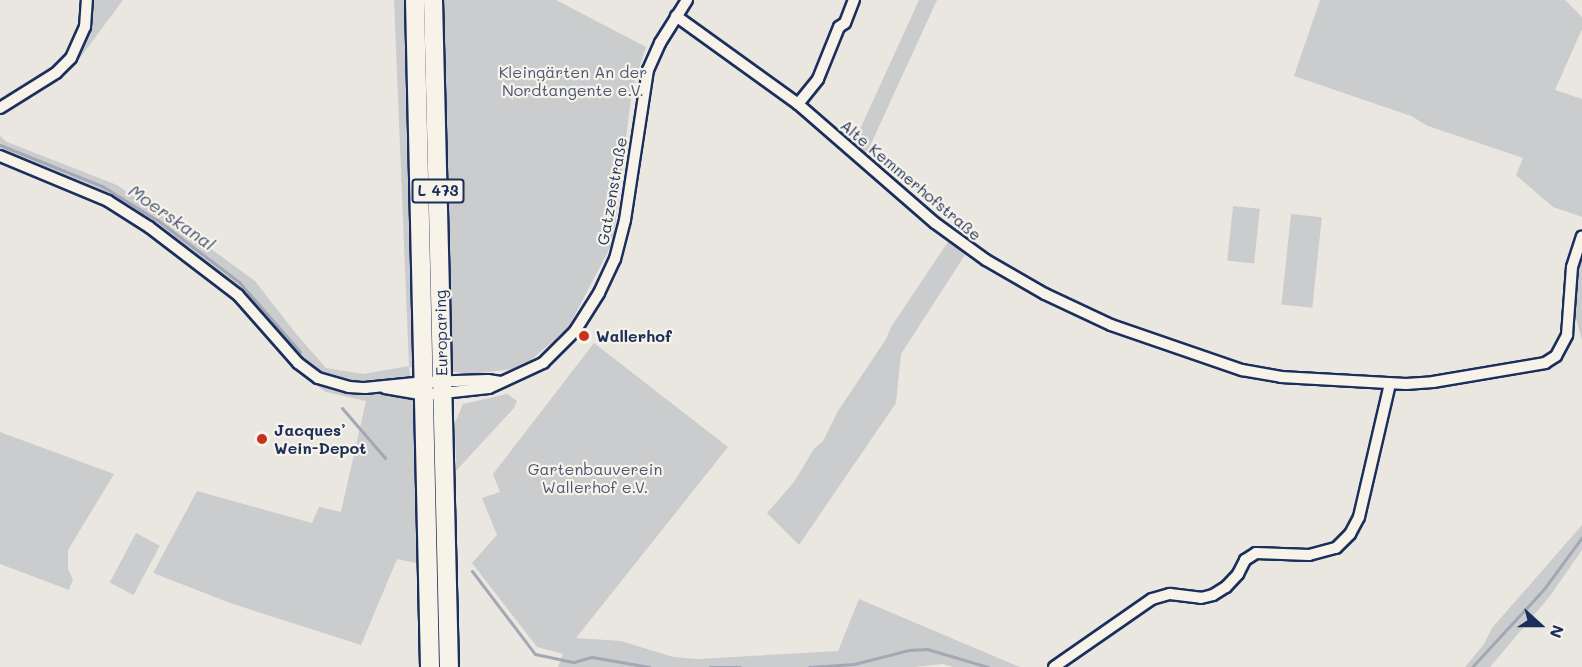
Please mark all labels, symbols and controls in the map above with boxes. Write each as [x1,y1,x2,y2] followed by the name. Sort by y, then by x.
[499,62,647,100] park label: Kleingärten An der Nordtangente e.V.
[837,115,985,245] street label: Alte Kemmerhofstraße
[593,135,631,247] street label: Gatzenstraße
[125,179,219,255] water label: Moerskanal
[411,179,465,203] road number: L 473
[431,290,451,376] street label: Europaring
[596,326,672,346] place label: Wallerhof
[577,329,591,343] marker: Wallerhof
[274,420,366,458] place label: Jacques’ Wein-Depot
[255,432,269,446] marker: Jacques’ Wein-Depot
[528,459,662,497] park label: Gartenbauverein Wallerhof e.V.
[1510,595,1570,655] north arrow
[1545,622,1569,641] text: N

